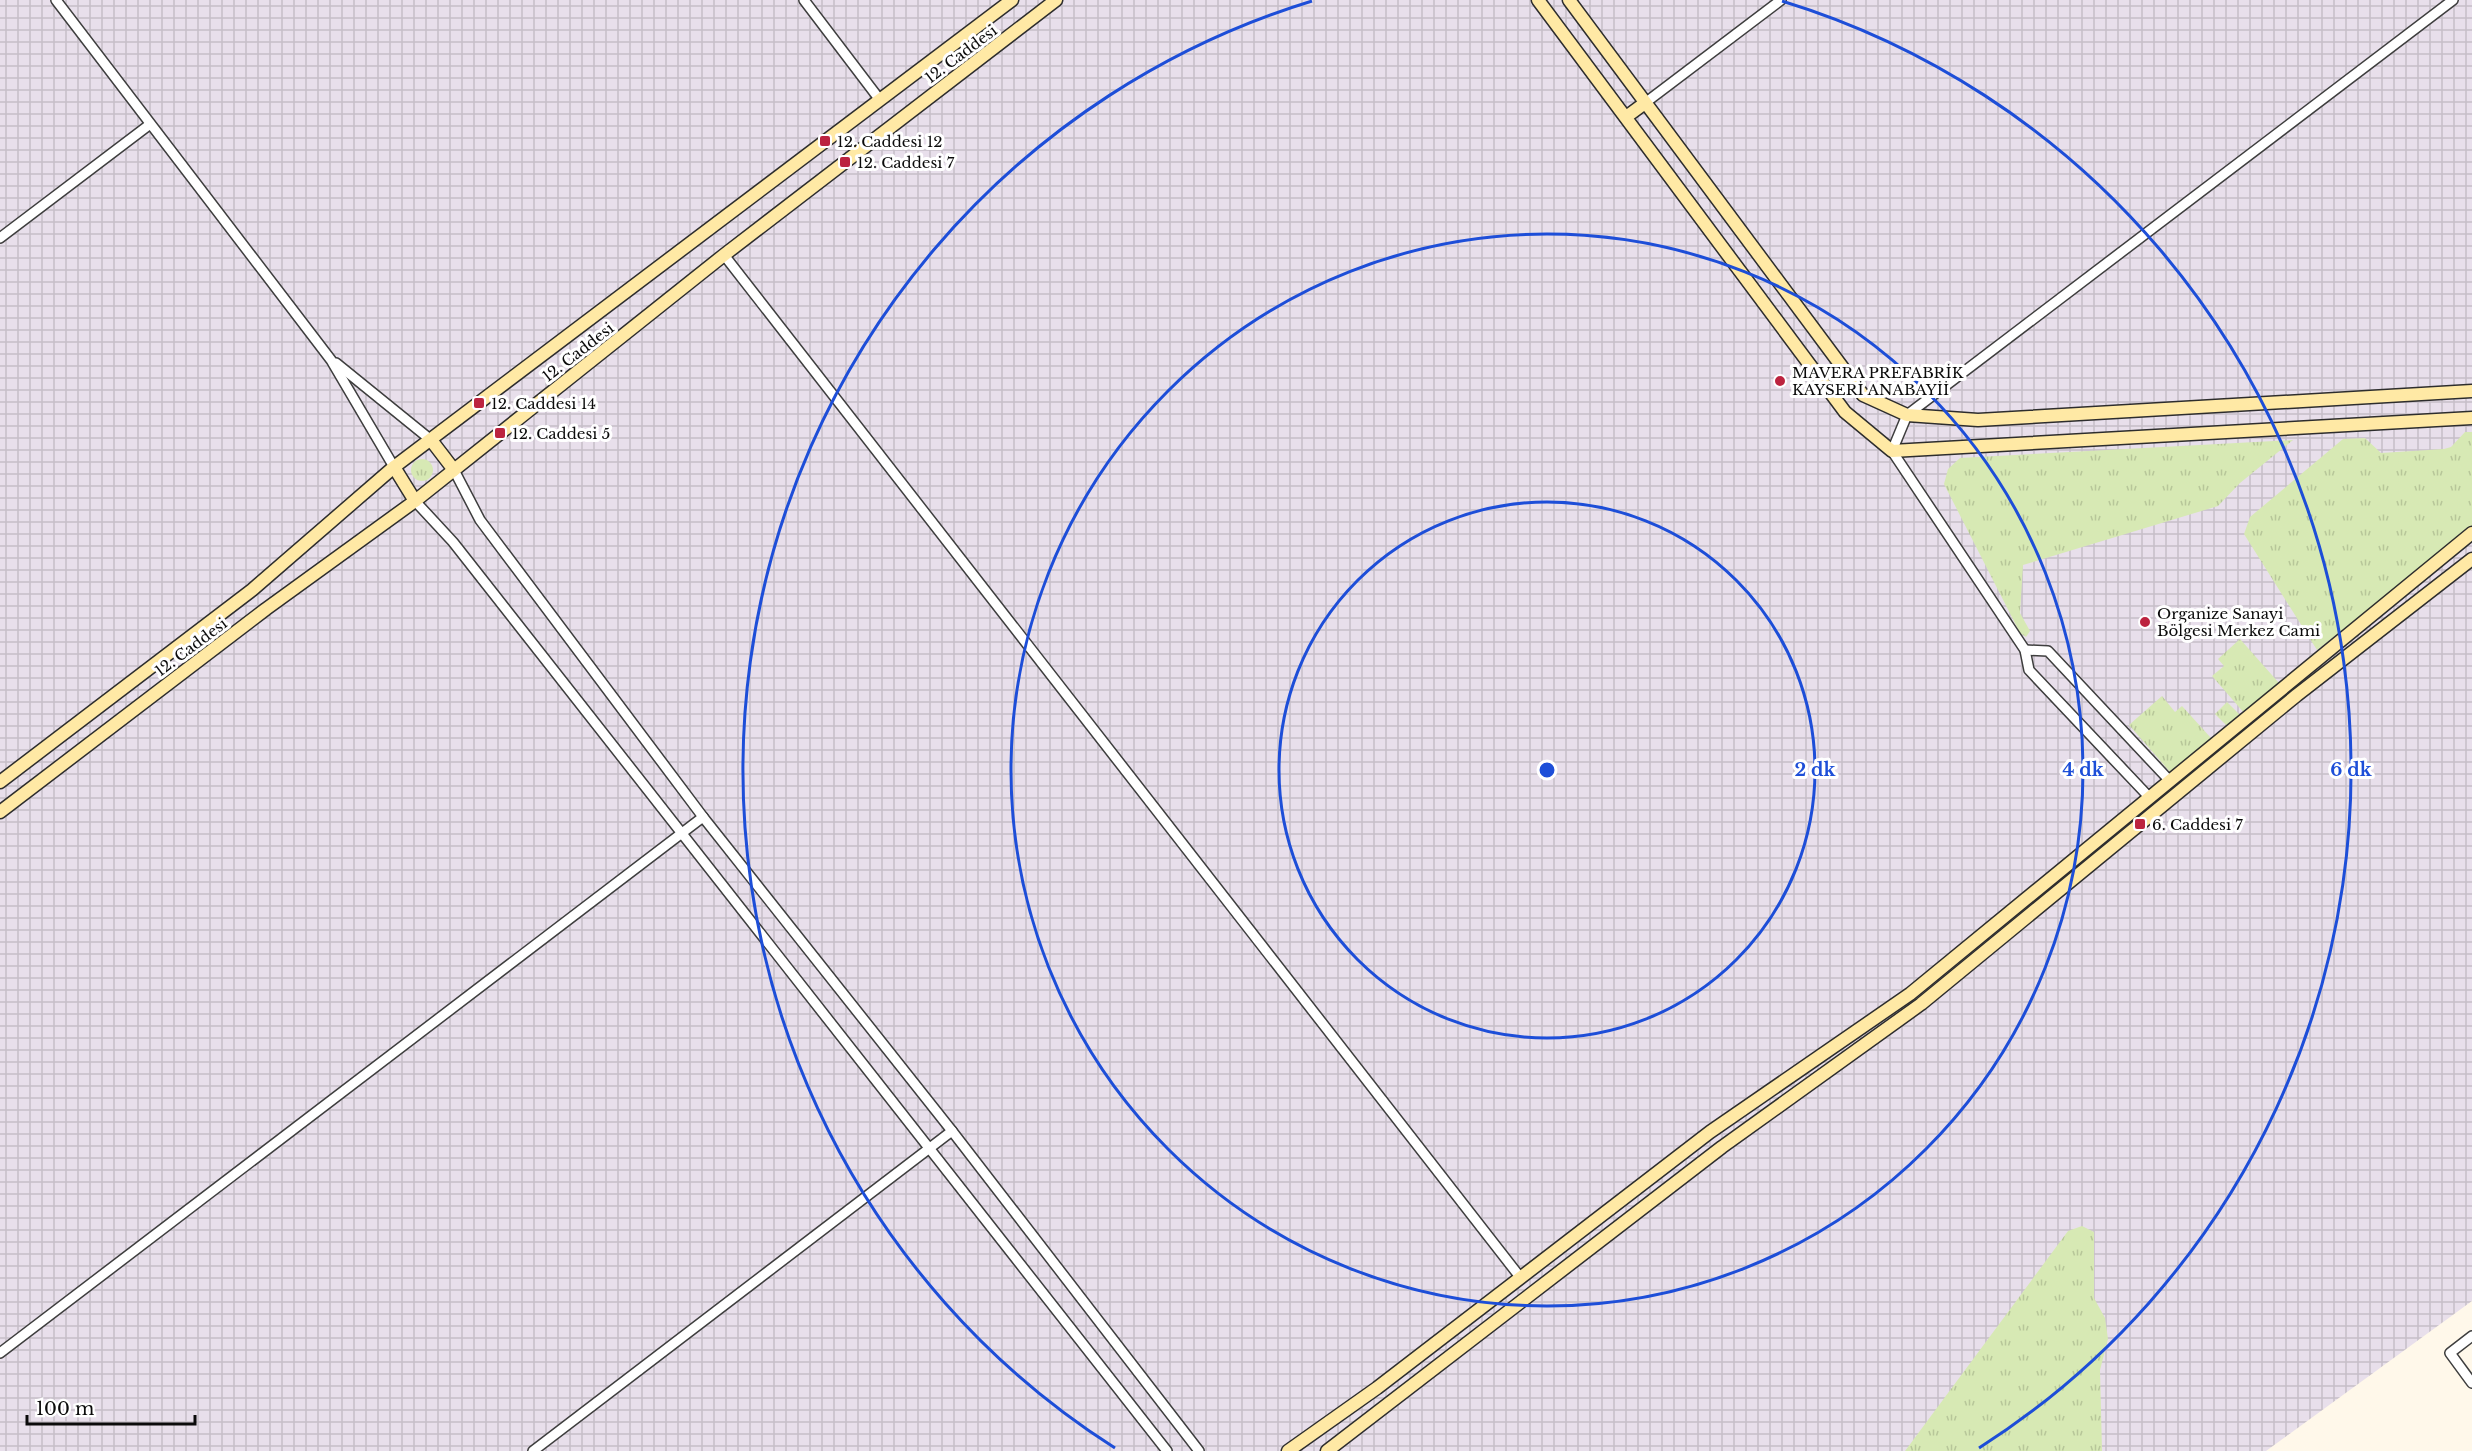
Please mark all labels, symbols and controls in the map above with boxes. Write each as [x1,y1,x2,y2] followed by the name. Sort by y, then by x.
[921,21,1001,87] street label: 12. Caddesi
[837,132,943,151] place label: 12. Caddesi 12
[818,134,832,148] marker: 12. Caddesi 12
[857,153,955,172] place label: 12. Caddesi 7
[838,155,852,169] marker: 12. Caddesi 7
[539,318,617,386] street label: 12. Caddesi
[1792,363,1964,399] place label: MAVERA PREFABRİK KAYSERİ ANABAYİİ
[1773,374,1787,388] marker: MAVERA PREFABRİK KAYSERİ ANABAYİİ
[491,394,596,413] place label: 12. Caddesi 14
[472,396,486,410] marker: 12. Caddesi 14
[512,424,610,443] place label: 12. Caddesi 5
[493,426,507,440] marker: 12. Caddesi 5
[2157,604,2320,640] place label: Organize Sanayi Bölgesi Merkez Cami
[151,614,231,680] street label: 12. Caddesi
[2138,615,2152,629] marker: Organize Sanayi Bölgesi Merkez Cami
[1795,759,1837,781] text: 2 dk
[2062,759,2105,781] text: 4 dk
[2330,759,2373,781] text: 6 dk
[1537,760,1557,780] centre of rings
[2152,815,2243,834] place label: 6. Caddesi 7
[2133,817,2147,831] marker: 6. Caddesi 7
[27,1388,195,1426] scale bar
[36,1398,94,1420] text: 100 m

